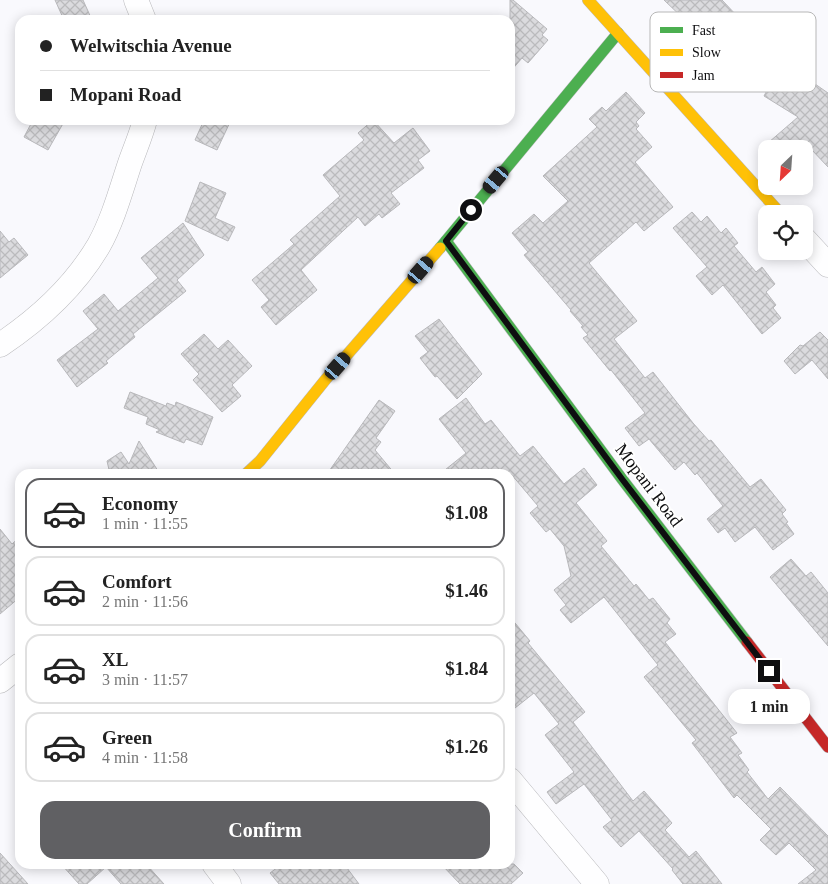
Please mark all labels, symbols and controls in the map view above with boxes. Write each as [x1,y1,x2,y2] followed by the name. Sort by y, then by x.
[650,12,816,92] legend
[692,23,715,38] text: Fast
[70,35,232,56] text: Welwitschia Avenue
[692,45,722,60] text: Slow
[692,68,715,83] text: Jam
[70,84,181,105] text: Mopani Road
[758,140,812,195] north arrow
[758,140,813,260] map controls
[480,164,511,196] car
[460,199,482,221] route start
[758,205,813,260] button: locate
[405,254,436,286] car
[322,350,353,382] car
[611,440,687,530] street label: Mopani Road
[42,491,87,536] icon: car
[102,493,178,514] text: Economy
[445,502,488,523] text: $1.08
[102,515,188,532] text: 1 min · 11:55
[42,569,87,614] icon: car
[102,571,172,592] text: Comfort
[445,580,488,601] text: $1.46
[102,593,188,610] text: 2 min · 11:56
[42,647,87,692] icon: car
[102,649,128,670] text: XL
[445,658,488,679] text: $1.84
[758,660,780,682] route end
[102,671,188,688] text: 3 min · 11:57
[728,688,810,724] callout: 1 min
[750,698,788,715] text: 1 min
[42,725,87,770] icon: car
[102,727,152,748] text: Green
[445,736,488,757] text: $1.26
[102,749,188,766] text: 4 min · 11:58
[40,801,490,859] button: Confirm

